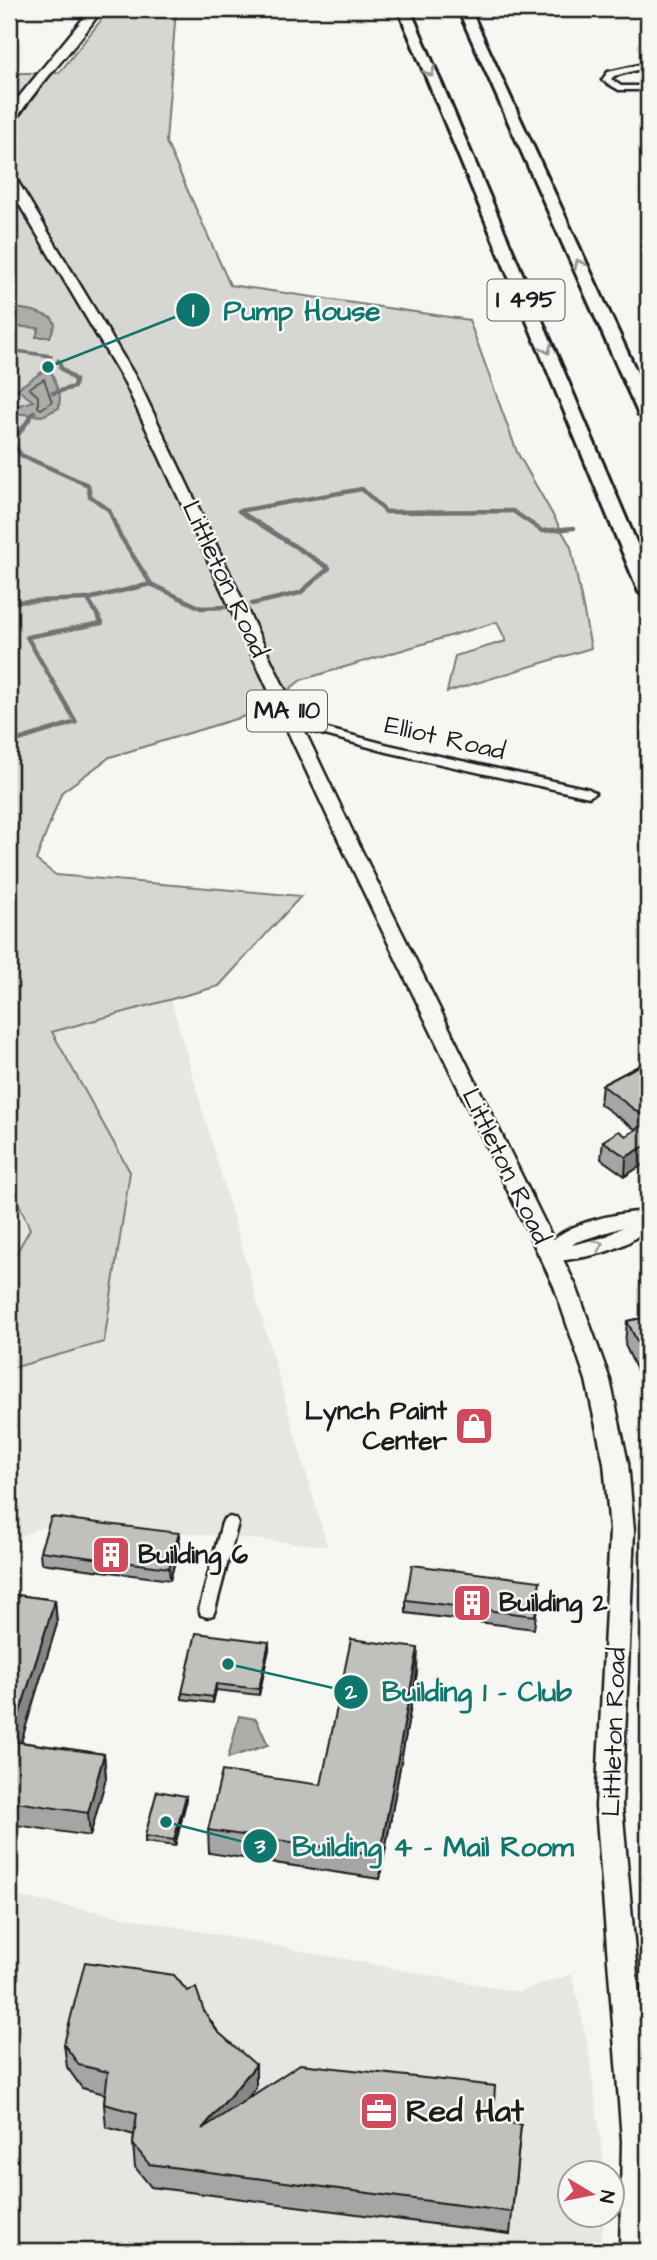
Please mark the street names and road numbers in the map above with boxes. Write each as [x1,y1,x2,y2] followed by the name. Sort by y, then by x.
[488,279,564,320] road number: I 495
[173,495,277,663] street label: Littleton Road
[247,690,327,732] road number: MA 110
[381,707,509,769] street label: Elliot Road
[453,1082,559,1250] street label: Littleton Road
[593,1647,635,1817] street label: Littleton Road

